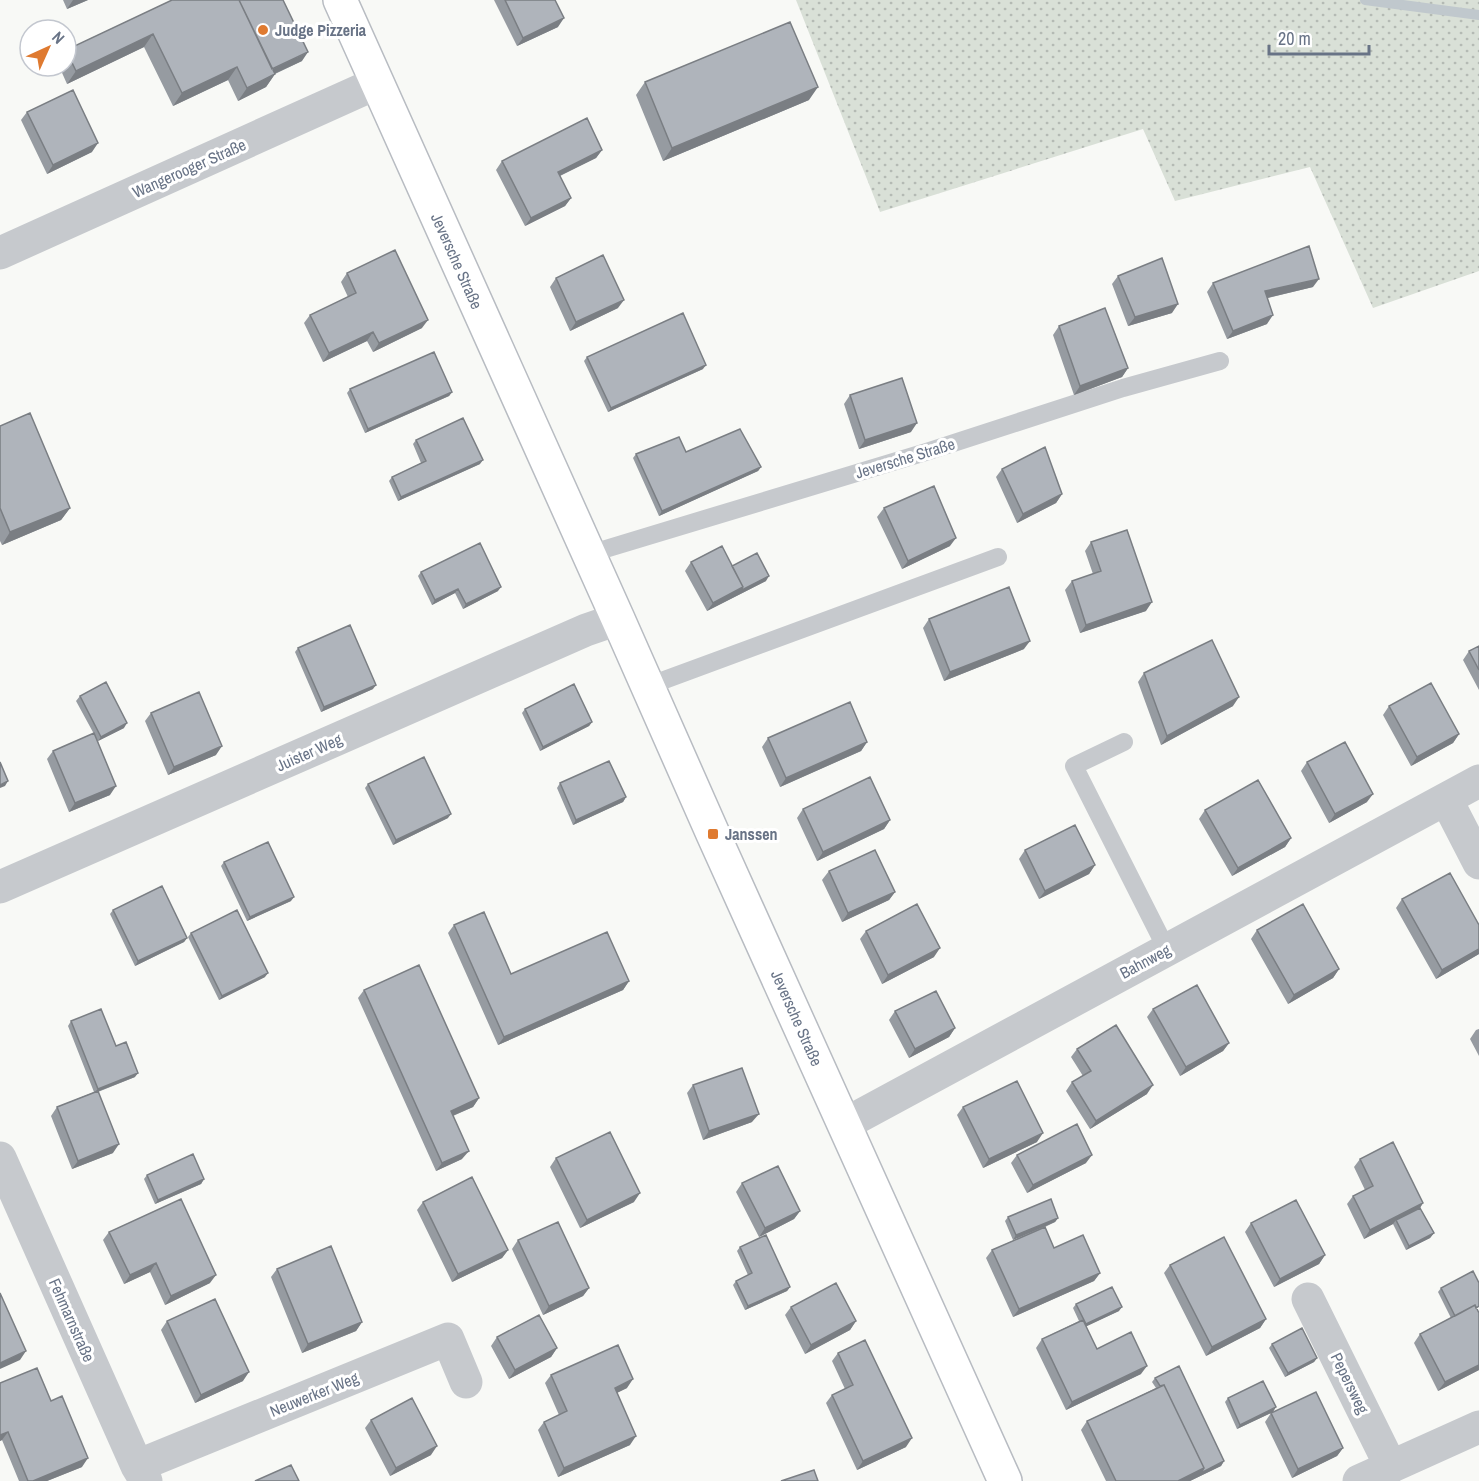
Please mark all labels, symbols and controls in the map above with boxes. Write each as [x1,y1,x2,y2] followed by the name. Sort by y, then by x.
[18,18,78,78] north arrow
[1269,18,1370,56] scale bar
[275,19,367,41] place label: Judge Pizzeria
[256,23,270,37] marker: Judge Pizzeria
[47,26,70,49] text: N
[1278,26,1311,51] text: 20 m
[129,133,249,203] street label: Wangerooger Straße
[426,210,488,312] street label: Jeversche Straße
[853,432,957,484] street label: Jeversche Straße
[273,727,346,776] street label: Juister Weg
[725,823,778,845] place label: Janssen
[706,827,720,841] marker: Janssen
[1116,938,1175,984] street label: Bahnweg
[766,967,828,1069] street label: Jeversche Straße
[44,1275,100,1365] street label: Fehmarnstraße
[1326,1349,1375,1418] street label: Pepersweg
[266,1366,362,1422] street label: Neuwerker Weg

